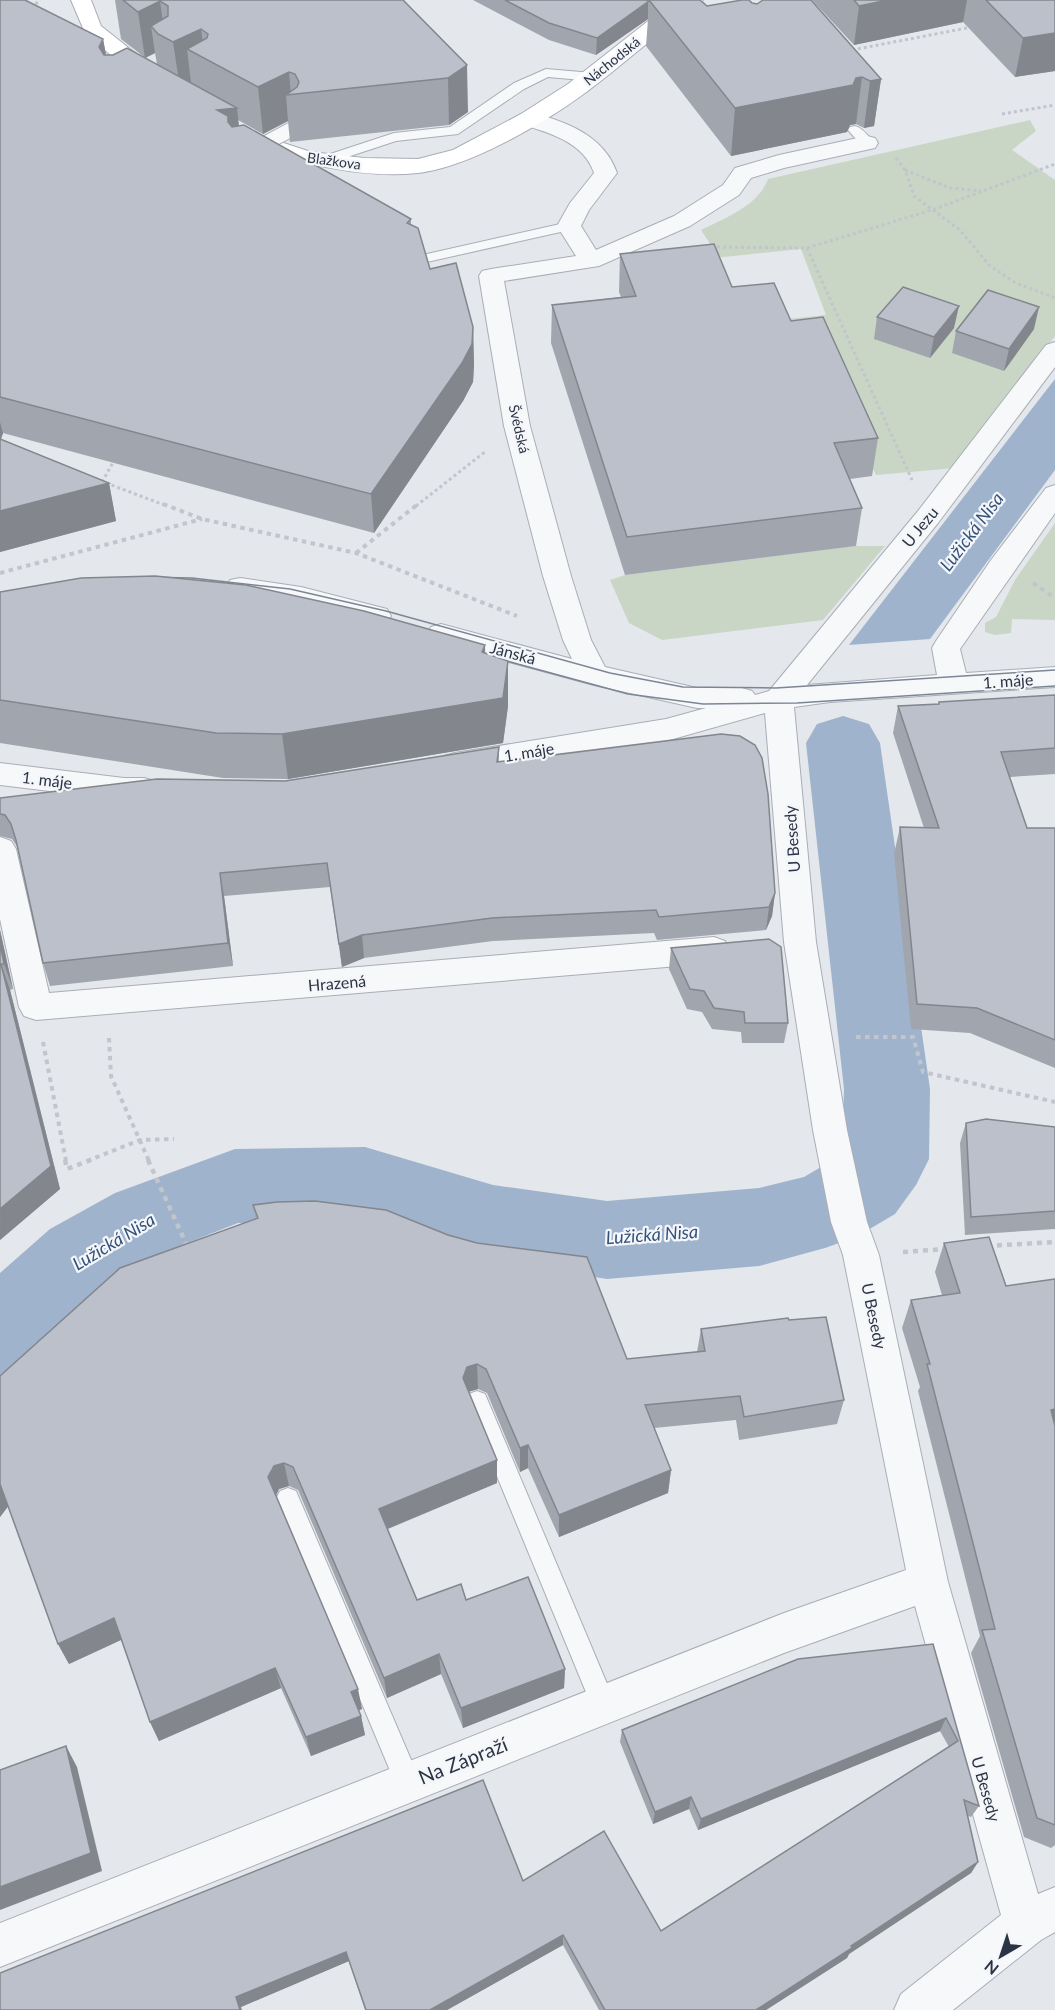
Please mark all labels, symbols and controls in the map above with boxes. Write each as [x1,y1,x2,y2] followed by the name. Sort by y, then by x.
[580,33,643,89] street label: Náchodská
[306,148,362,173] street label: Blažkova
[506,403,533,455] street label: Švédská
[935,488,1008,575] water label: Lužická Nisa
[898,503,942,551] street label: U Jezu
[488,637,538,668] street label: Jánská
[982,669,1034,692] street label: 1. máje
[502,738,555,765] street label: 1. máje
[21,767,73,792] street label: 1. máje
[780,804,803,873] street label: U Besedy
[307,971,367,995] street label: Hrazená
[68,1208,159,1274] water label: Lužická Nisa
[605,1220,699,1248] water label: Lužická Nisa
[858,1281,891,1351] street label: U Besedy
[415,1731,512,1789] street label: Na Zápraží
[968,1754,1005,1824] street label: U Besedy
[971,1926,1031,1986] north arrow
[980,1957,1002,1979] text: N

